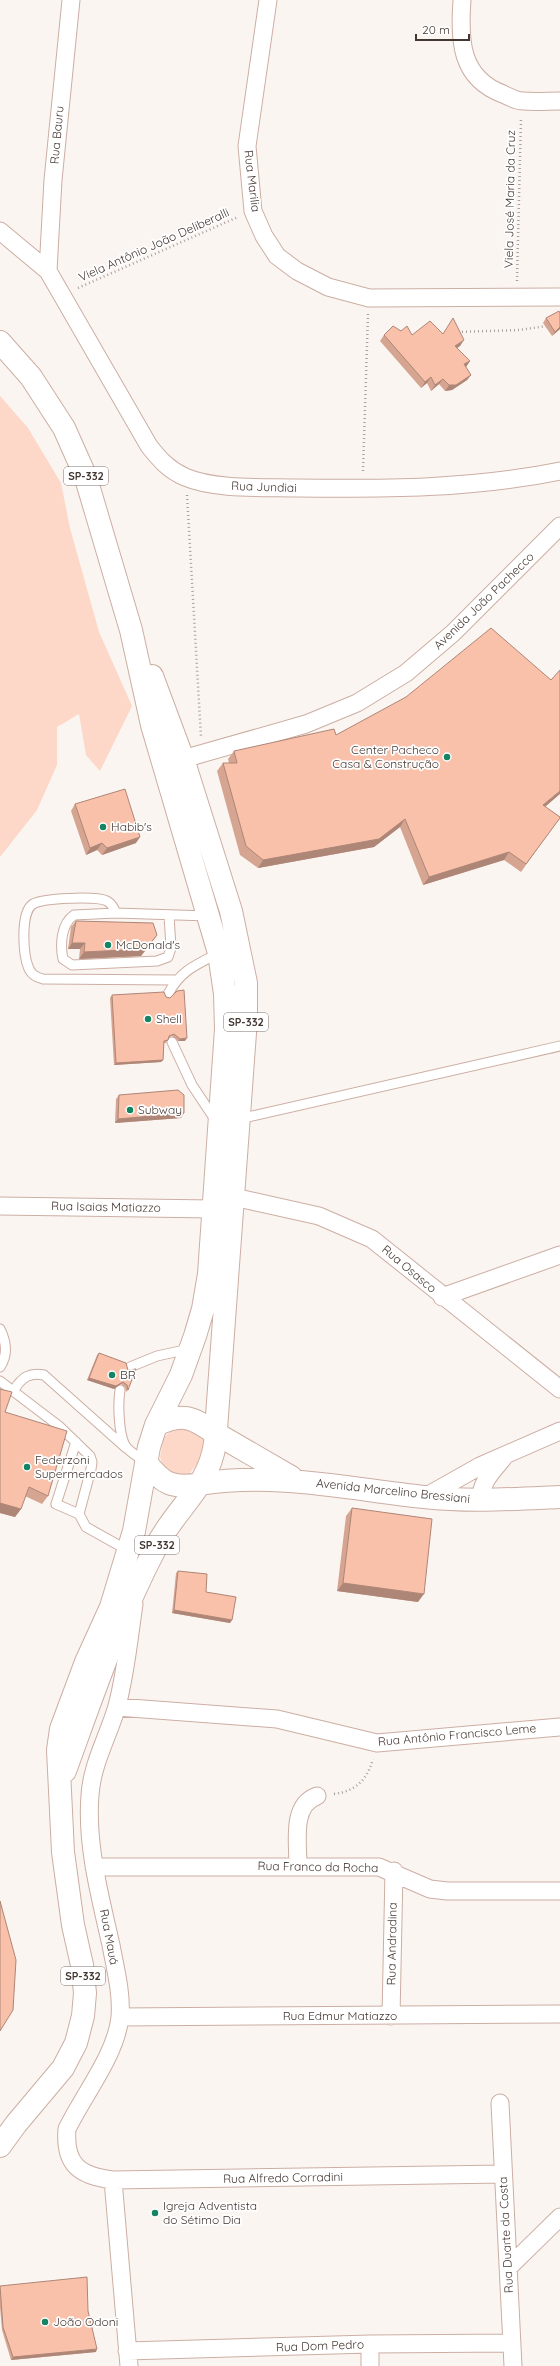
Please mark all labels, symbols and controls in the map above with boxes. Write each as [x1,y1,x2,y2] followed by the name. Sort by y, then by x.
[416,16,469,42] scale bar
[422,22,450,37] text: 20 m
[46,105,67,165] street label: Rua Bauru
[501,130,518,268] street label: Viela José Maria da Cruz
[241,149,264,213] street label: Rua Marilia
[76,204,231,285] street label: Viela Antônio João Deliberalli
[64,467,108,485] road number: SP-332
[231,478,297,495] street label: Rua Jundiai
[430,549,537,652] street label: Avenida João Pachecco
[332,742,439,771] place label: Center Pacheco Casa & Construção
[442,752,452,762] marker: Center Pacheco Casa & Construção
[111,819,152,834] place label: Habib's
[98,822,108,832] marker: Habib's
[116,937,181,952] place label: McDonald's
[103,940,113,950] marker: McDonald's
[156,1011,182,1026] place label: Shell
[224,1013,268,1031] road number: SP-332
[143,1014,153,1024] marker: Shell
[138,1102,182,1117] place label: Subway
[125,1105,135,1115] marker: Subway
[51,1198,161,1215] street label: Rua Isaias Matiazzo
[379,1241,440,1296] street label: Rua Osasco
[120,1367,136,1382] place label: BR
[107,1370,117,1380] marker: BR
[35,1452,123,1481] place label: Federzoni Supermercados
[22,1462,32,1472] marker: Federzoni Supermercados
[315,1475,471,1506] street label: Avenida Marcelino Bressiani
[135,1536,179,1554] road number: SP-332
[377,1720,537,1749] street label: Rua Antônio Francisco Leme
[258,1858,379,1875] street label: Rua Franco da Rocha
[383,1902,400,1986] street label: Rua Andradina
[97,1908,122,1966] street label: Rua Mauá
[61,1967,105,1985] road number: SP-332
[283,2008,397,2023] street label: Rua Edmur Matiazzo
[223,2169,343,2186] street label: Rua Alfredo Corradini
[495,2176,516,2294] street label: Rua Duarte da Costa
[163,2198,257,2227] place label: Igreja Adventista do Sétimo Dia
[150,2208,160,2218] marker: Igreja Adventista do Sétimo Dia
[53,2314,118,2329] place label: João Odoni
[40,2317,50,2327] marker: João Odoni
[276,2336,364,2355] street label: Rua Dom Pedro

